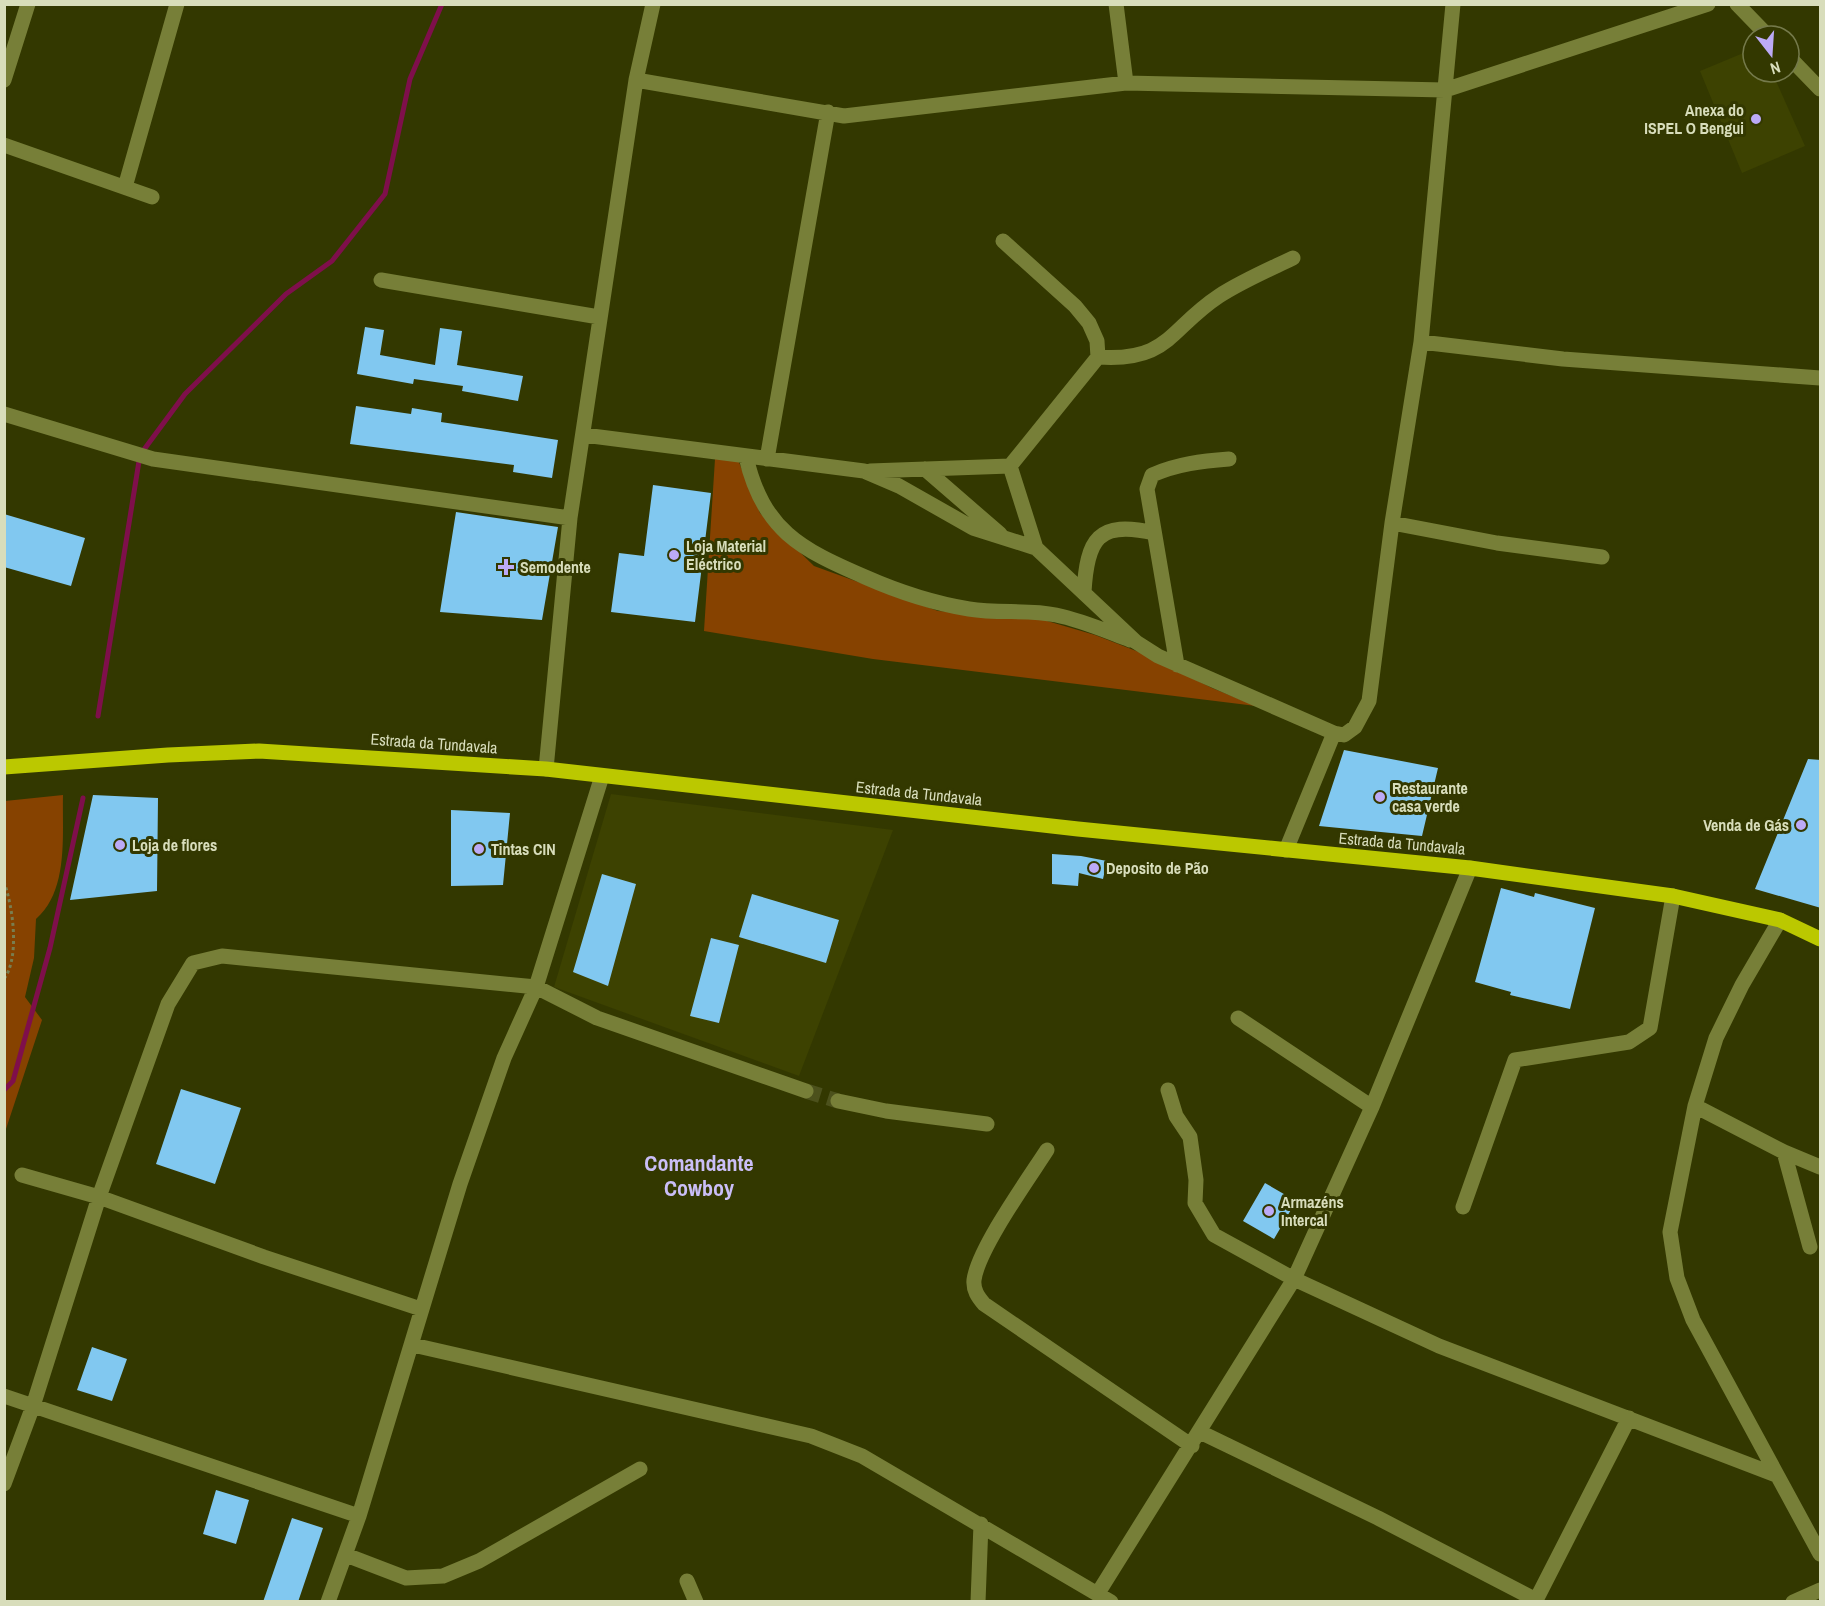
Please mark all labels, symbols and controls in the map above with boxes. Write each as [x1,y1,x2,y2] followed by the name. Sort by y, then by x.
[1741,24,1801,84] north arrow
[1768,56,1783,80] text: N
[1644,99,1744,139] place label: Anexa do ISPEL O Bengui
[1749,112,1763,126] marker: Anexa do ISPEL O Bengui
[686,535,766,575] place label: Loja Material Eléctrico
[667,548,681,562] marker: Loja Material Eléctrico
[520,556,591,578] place label: Semodente
[497,558,515,576] marker: Semodente
[370,728,499,758] street label: Estrada da Tundavala
[855,775,984,811] street label: Estrada da Tundavala
[1392,777,1468,817] place label: Restaurante casa verde
[1373,790,1387,804] marker: Restaurante casa verde
[1703,814,1789,836] place label: Venda de Gás
[1794,818,1808,832] marker: Venda de Gás
[1338,827,1467,860] street label: Estrada da Tundavala
[132,834,217,856] place label: Loja de flores
[113,838,127,852] marker: Loja de flores
[491,838,556,860] place label: Tintas CIN
[472,842,486,856] marker: Tintas CIN
[1106,857,1209,879] place label: Deposito de Pão
[1087,861,1101,875] marker: Deposito de Pão
[644,1148,754,1203] district label: Comandante Cowboy
[1281,1191,1344,1231] place label: Armazéns Intercal
[1262,1204,1276,1218] marker: Armazéns Intercal

